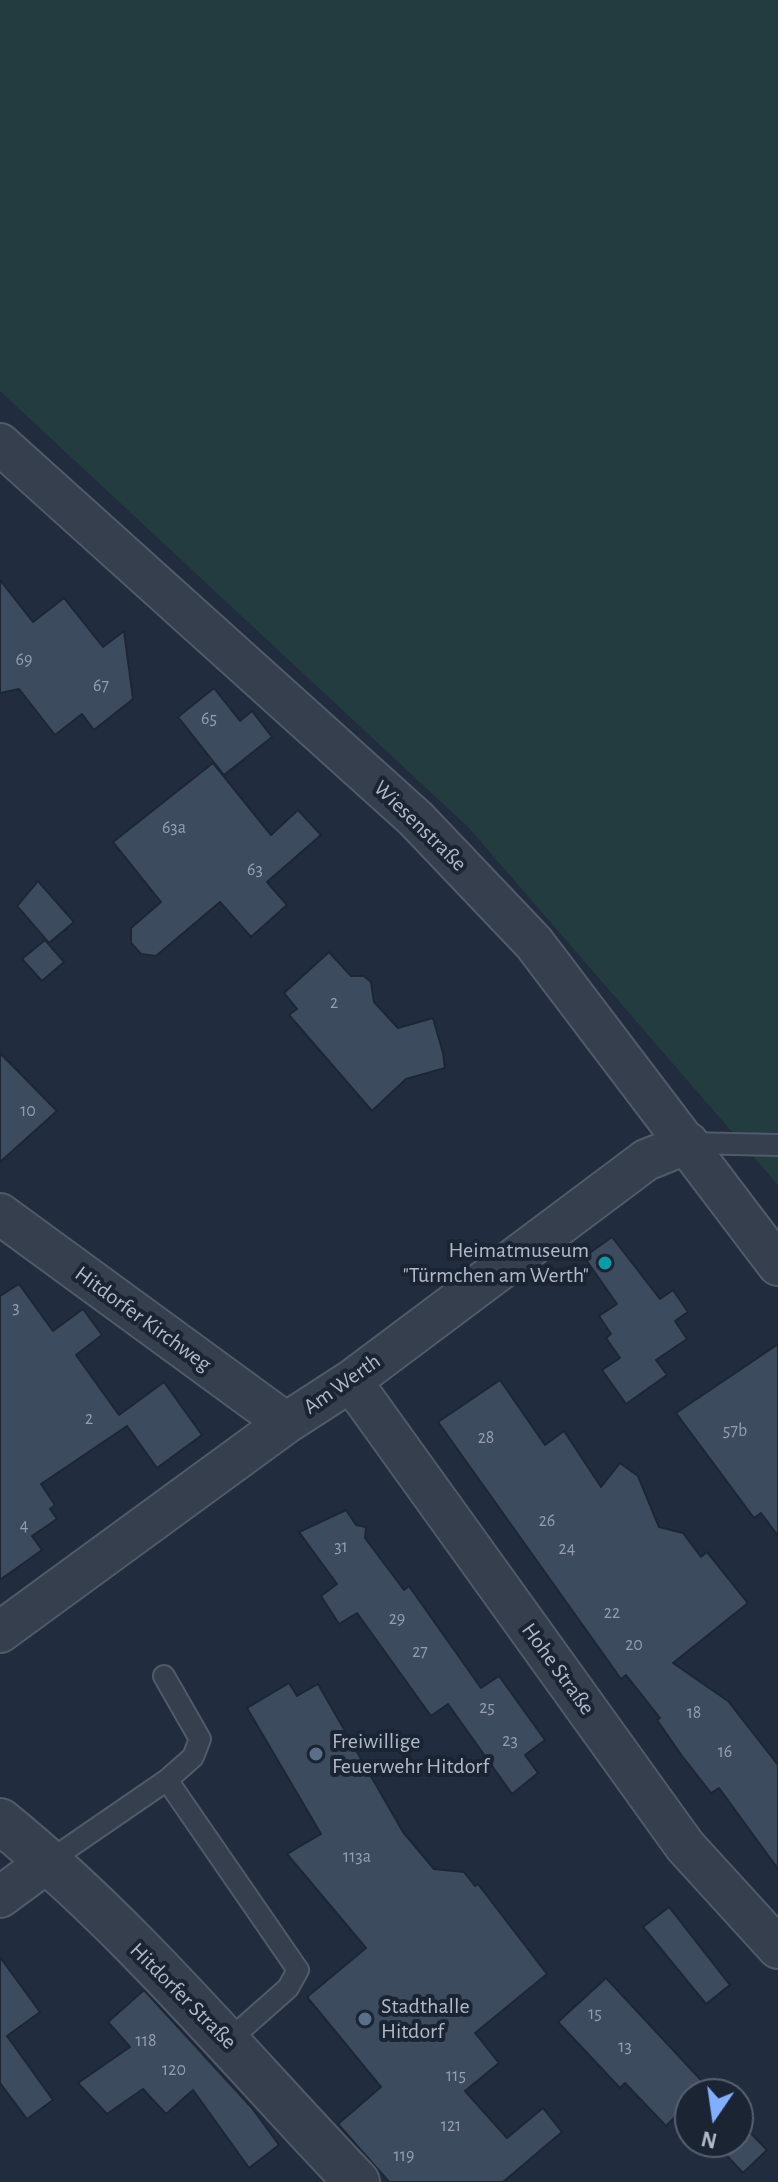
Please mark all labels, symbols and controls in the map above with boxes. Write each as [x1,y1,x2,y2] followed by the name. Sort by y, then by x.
[16,649,32,671] house number: 69
[93,675,109,697] house number: 67
[201,708,217,730] house number: 65
[368,775,472,877] street label: Wiesenstraße
[162,817,186,839] house number: 63a
[247,859,263,881] house number: 63
[330,992,338,1014] house number: 2
[20,1100,36,1122] house number: 10
[403,1237,589,1288] place label: Heimatmuseum "Türmchen am Werth"
[596,1254,614,1272] marker: Heimatmuseum "Türmchen am Werth"
[70,1261,216,1377] street label: Hitdorfer Kirchweg
[12,1297,20,1319] house number: 3
[298,1348,386,1420] street label: Am Werth
[85,1408,93,1430] house number: 2
[723,1420,747,1442] house number: 57b
[478,1427,494,1449] house number: 28
[539,1510,555,1532] house number: 26
[20,1515,28,1537] house number: 4
[334,1536,348,1558] house number: 31
[559,1538,575,1560] house number: 24
[604,1602,620,1624] house number: 22
[389,1608,405,1630] house number: 29
[516,1618,600,1720] street label: Hohe Straße
[625,1634,643,1656] house number: 20
[412,1641,428,1663] house number: 27
[479,1697,495,1719] house number: 25
[687,1702,701,1724] house number: 18
[332,1728,489,1780] place label: Freiwillige Feuerwehr Hitdorf
[502,1730,518,1752] house number: 23
[718,1741,732,1763] house number: 16
[307,1745,325,1763] marker: Freiwillige Feuerwehr Hitdorf
[343,1846,371,1868] house number: 113a
[124,1937,242,2055] street label: Hitdorfer Straße
[381,1993,470,2044] place label: Stadthalle Hitdorf
[588,2003,602,2025] house number: 15
[356,2010,374,2028] marker: Stadthalle Hitdorf
[136,2030,156,2052] house number: 118
[618,2036,632,2058] house number: 13
[162,2059,186,2081] house number: 120
[446,2065,466,2087] house number: 115
[674,2078,754,2158] north arrow
[441,2115,461,2137] house number: 121
[699,2127,719,2152] text: N
[394,2145,414,2167] house number: 119

